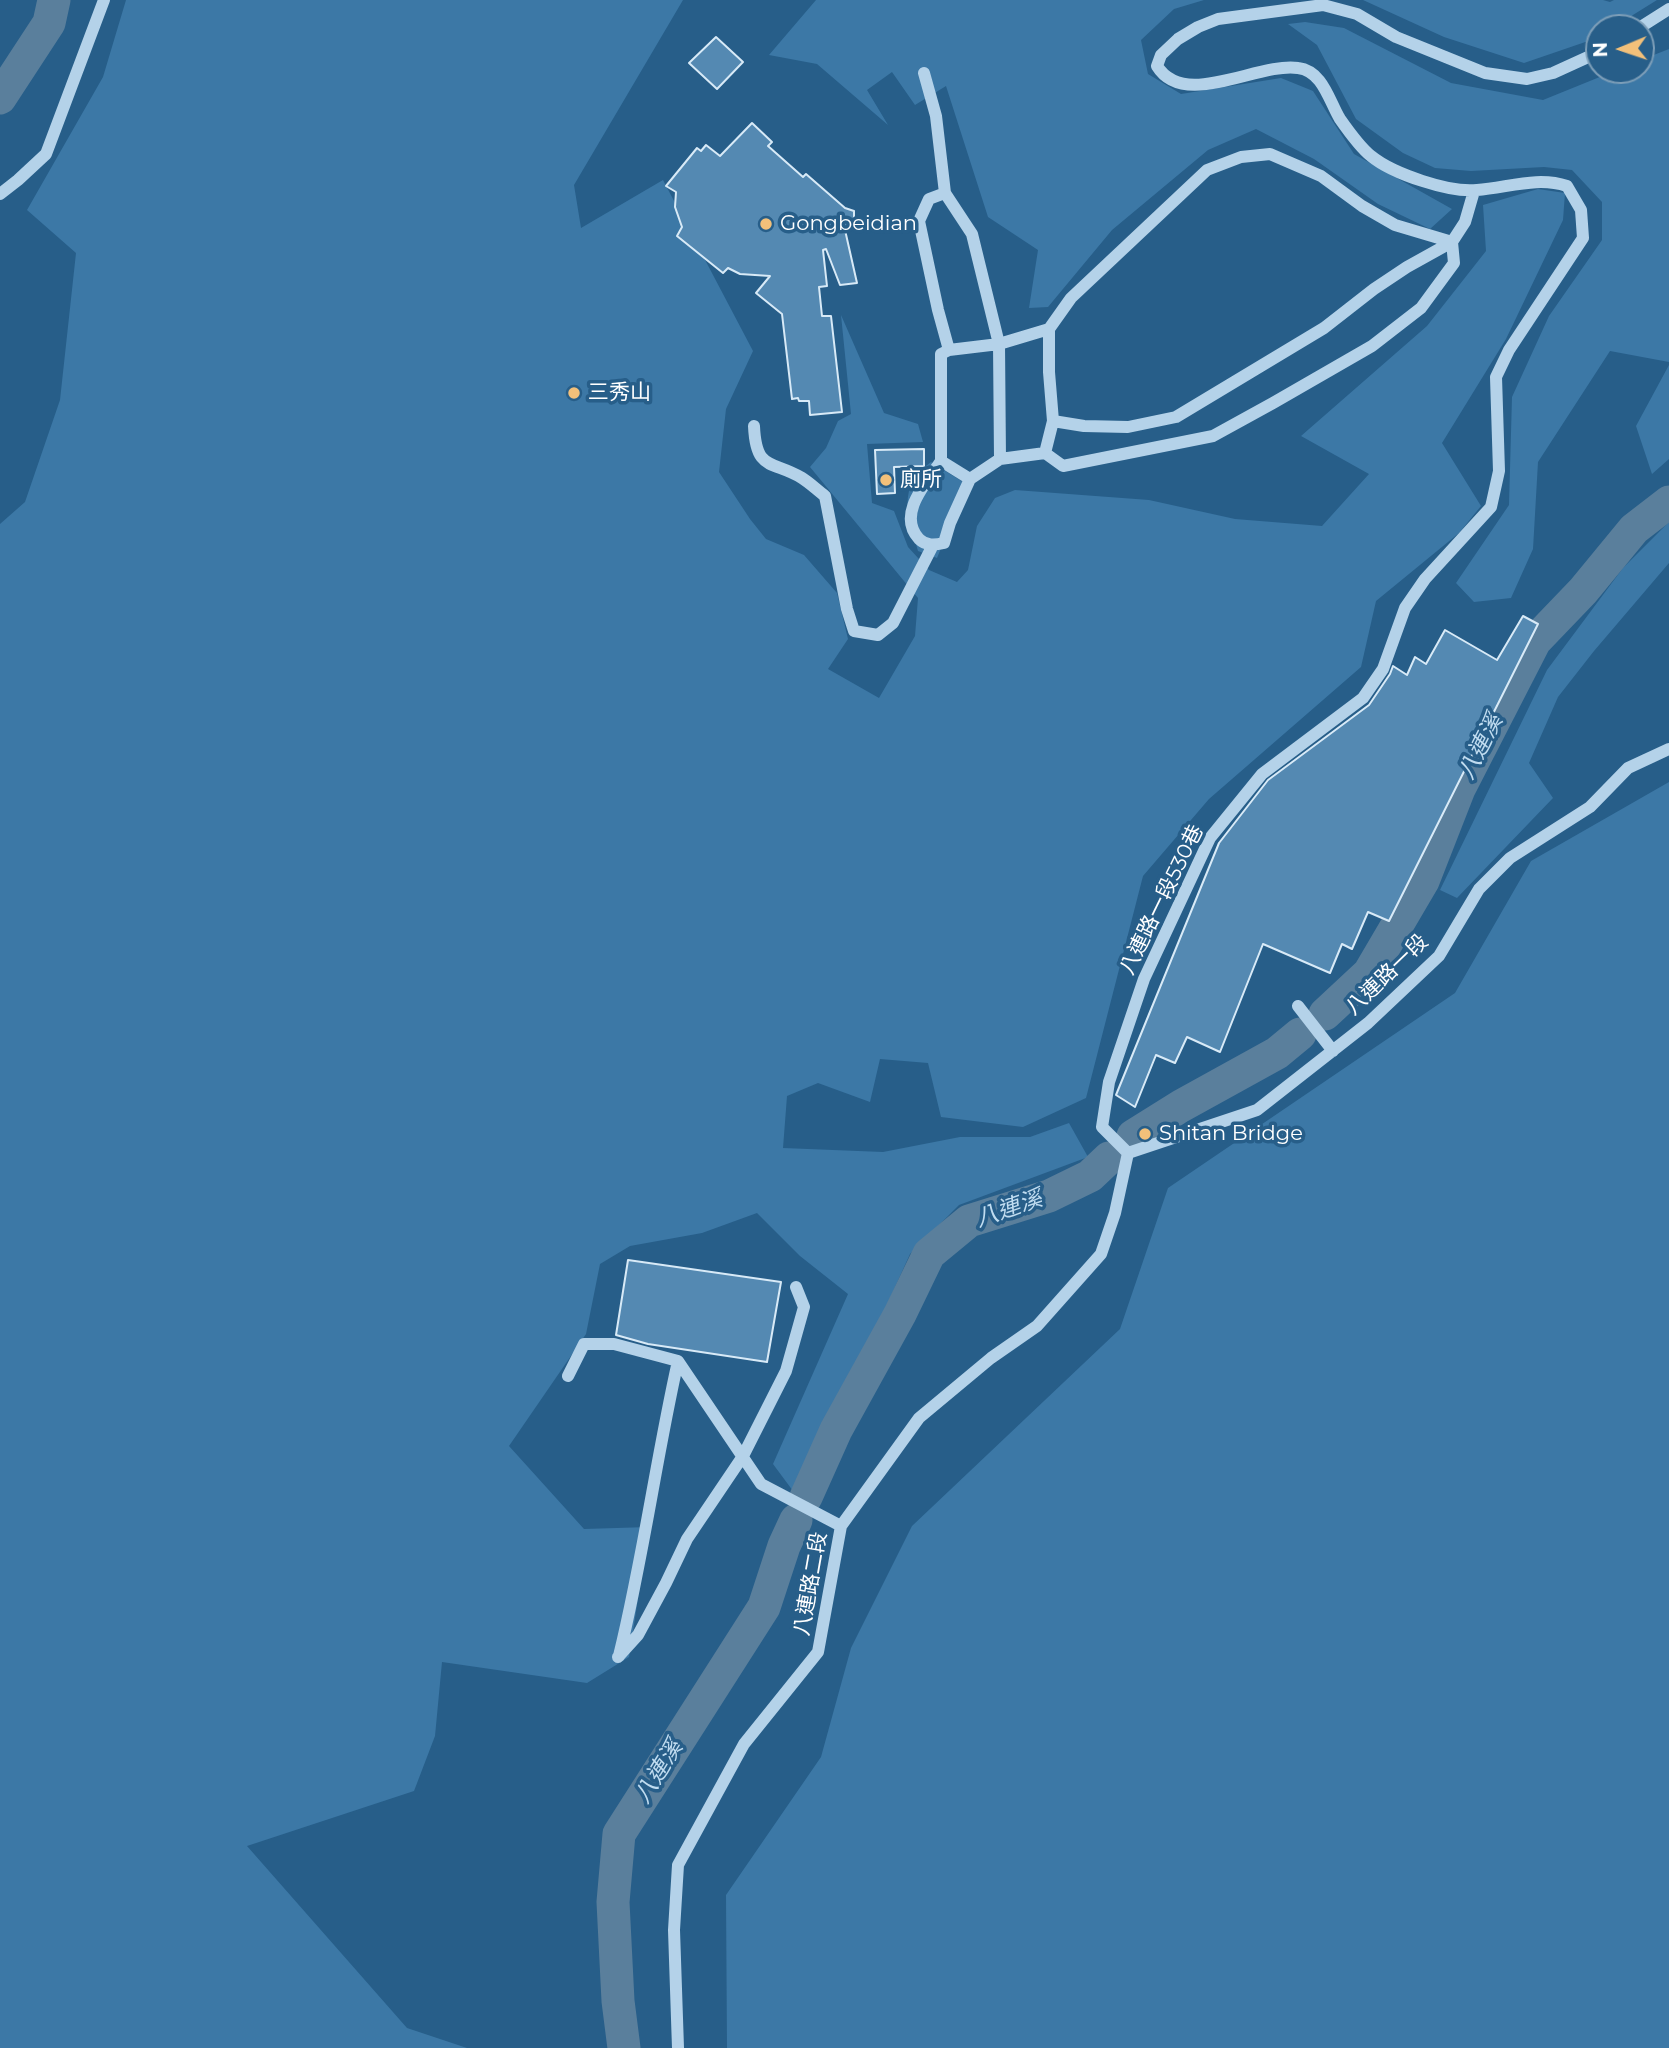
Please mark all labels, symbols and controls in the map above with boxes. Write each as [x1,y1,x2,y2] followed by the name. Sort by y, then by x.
[1585,14,1655,84] north arrow
[1589,42,1612,58] text: N
[780,211,917,237] place label: Gongbeidian
[758,216,774,232] marker: Gongbeidian
[588,380,651,406] place label: 三秀山
[566,385,582,401] marker: 三秀山
[900,467,942,493] place label: 廁所
[878,472,894,488] marker: 廁所
[1453,710,1509,784] water label: 八連溪
[1115,821,1209,979] street label: 八連路一段530巷
[1340,929,1434,1021] street label: 八連路一段
[1159,1121,1303,1147] place label: Shitan Bridge
[1137,1126,1153,1142] marker: Shitan Bridge
[972,1185,1046,1233] water label: 八連溪
[789,1530,833,1638] street label: 八連路二段
[629,1735,689,1809] water label: 八連溪

